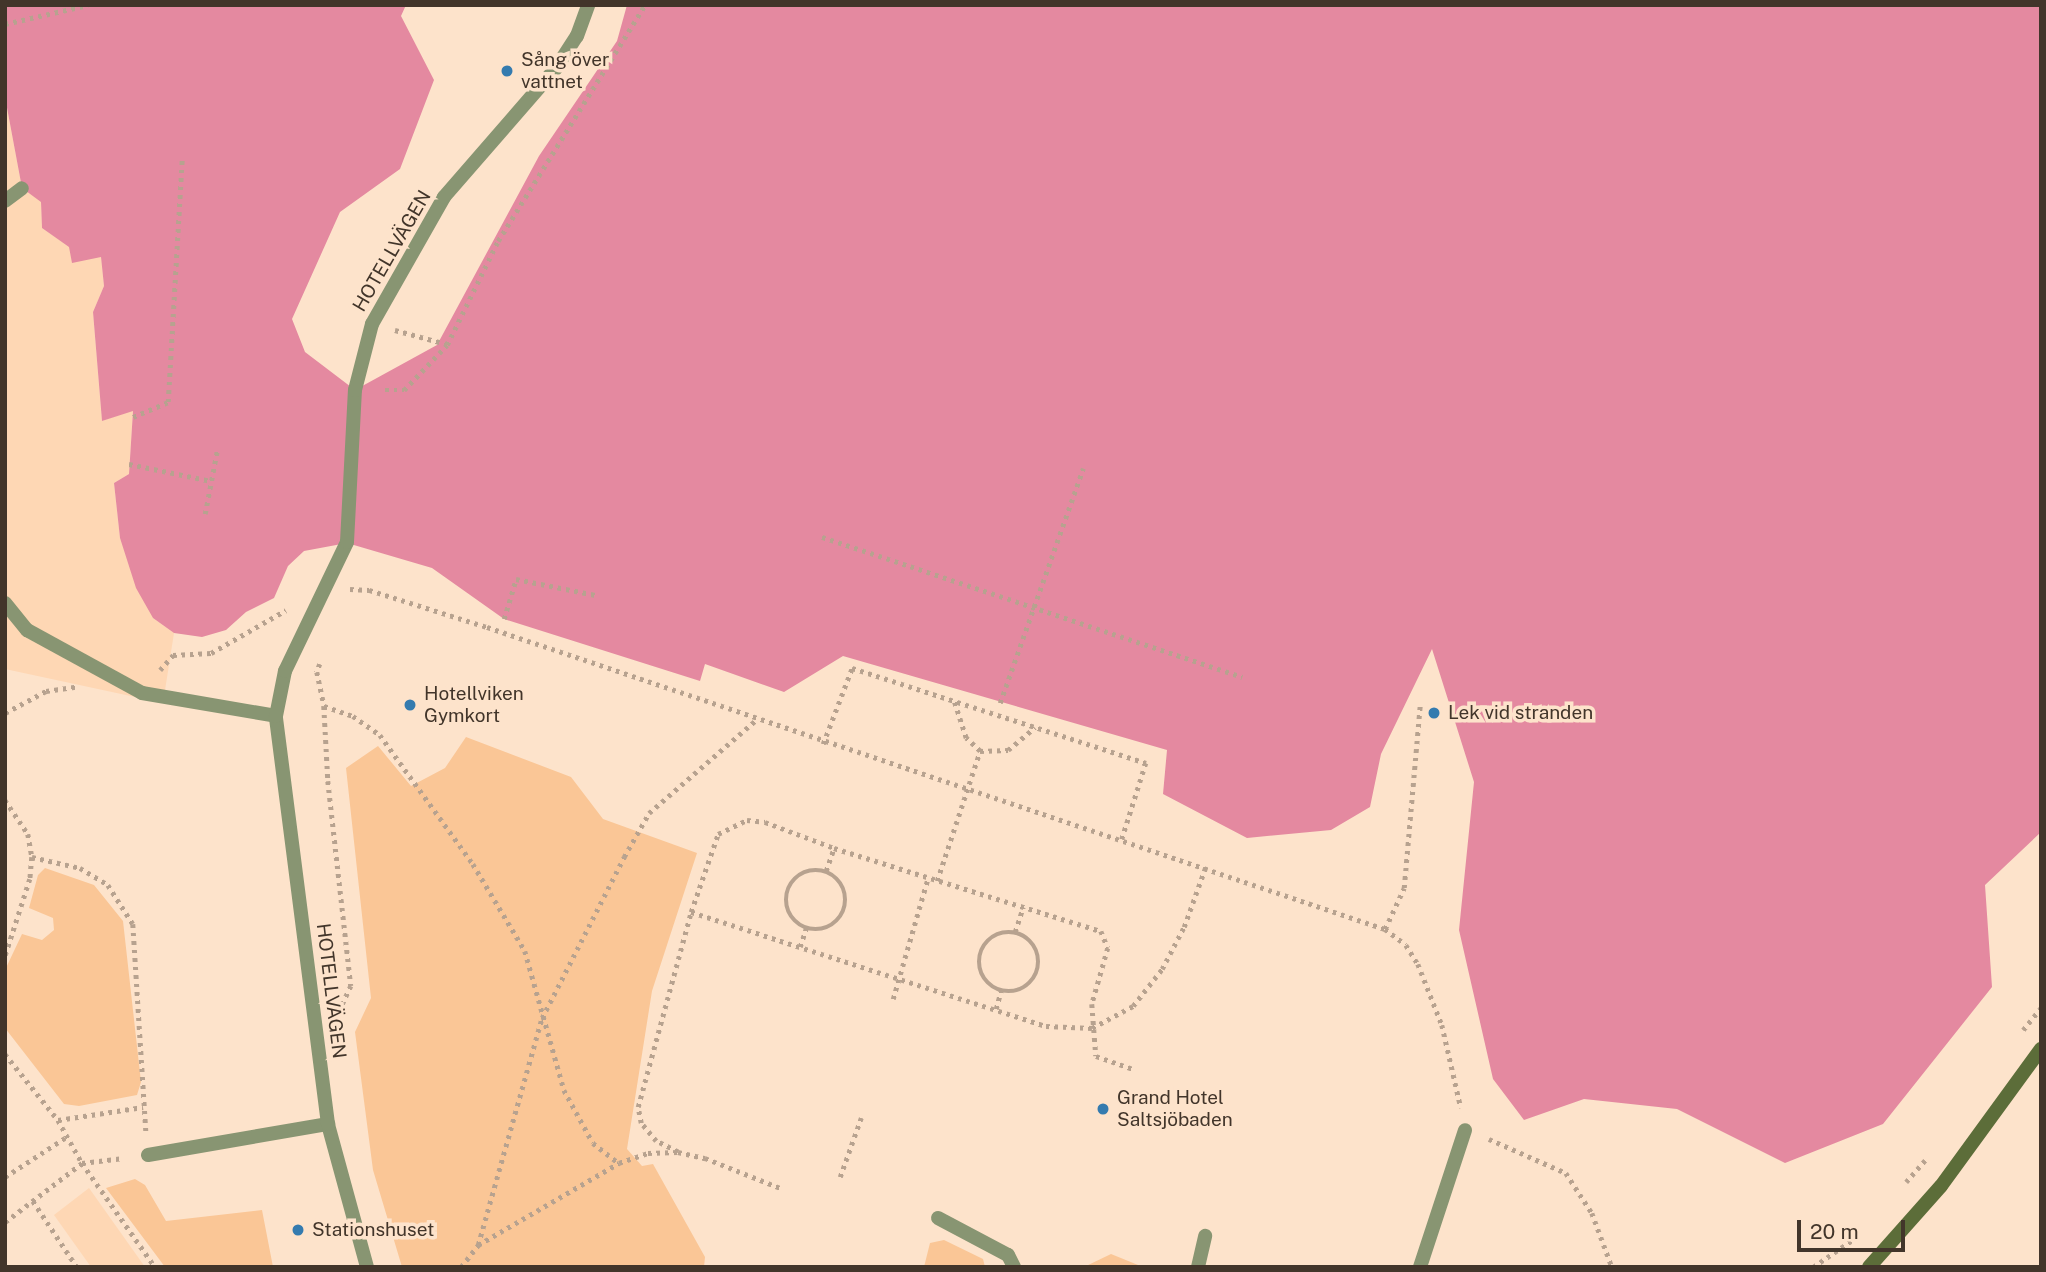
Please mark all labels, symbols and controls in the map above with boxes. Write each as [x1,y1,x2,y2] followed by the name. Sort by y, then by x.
[521,49,610,93] place label: Sång över vattnet
[499,63,515,79] marker: Sång över vattnet
[348,186,436,316] street label: HOTELLVÄGEN
[424,683,524,727] place label: Hotellviken Gymkort
[402,697,418,713] marker: Hotellviken Gymkort
[1448,702,1593,724] place label: Lek vid stranden
[1426,705,1442,721] marker: Lek vid stranden
[311,922,351,1060] street label: HOTELLVÄGEN
[1117,1087,1233,1131] place label: Grand Hotel Saltsjöbaden
[1095,1101,1111,1117] marker: Grand Hotel Saltsjöbaden
[1801,1206,1910,1250] scale bar
[312,1219,434,1241] place label: Stationshuset
[1810,1219,1859,1244] text: 20 m
[290,1222,306,1238] marker: Stationshuset

